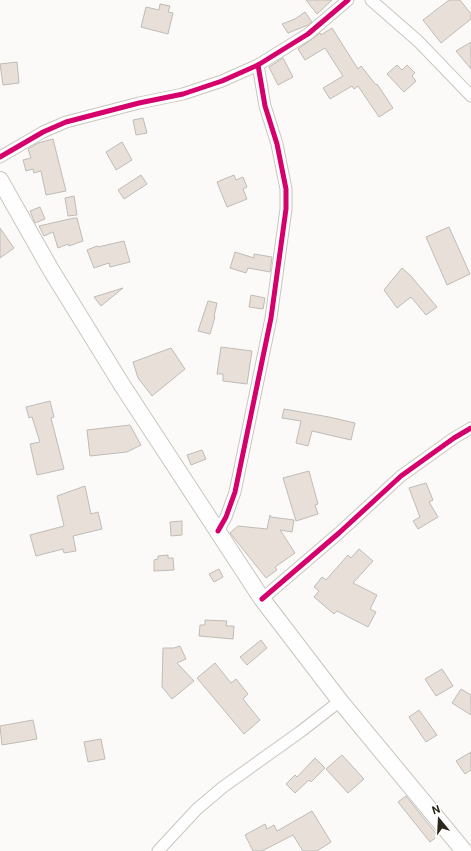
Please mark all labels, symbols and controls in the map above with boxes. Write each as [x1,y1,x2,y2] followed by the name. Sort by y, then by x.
[419,799,459,839] north arrow
[430,803,442,817] text: N

